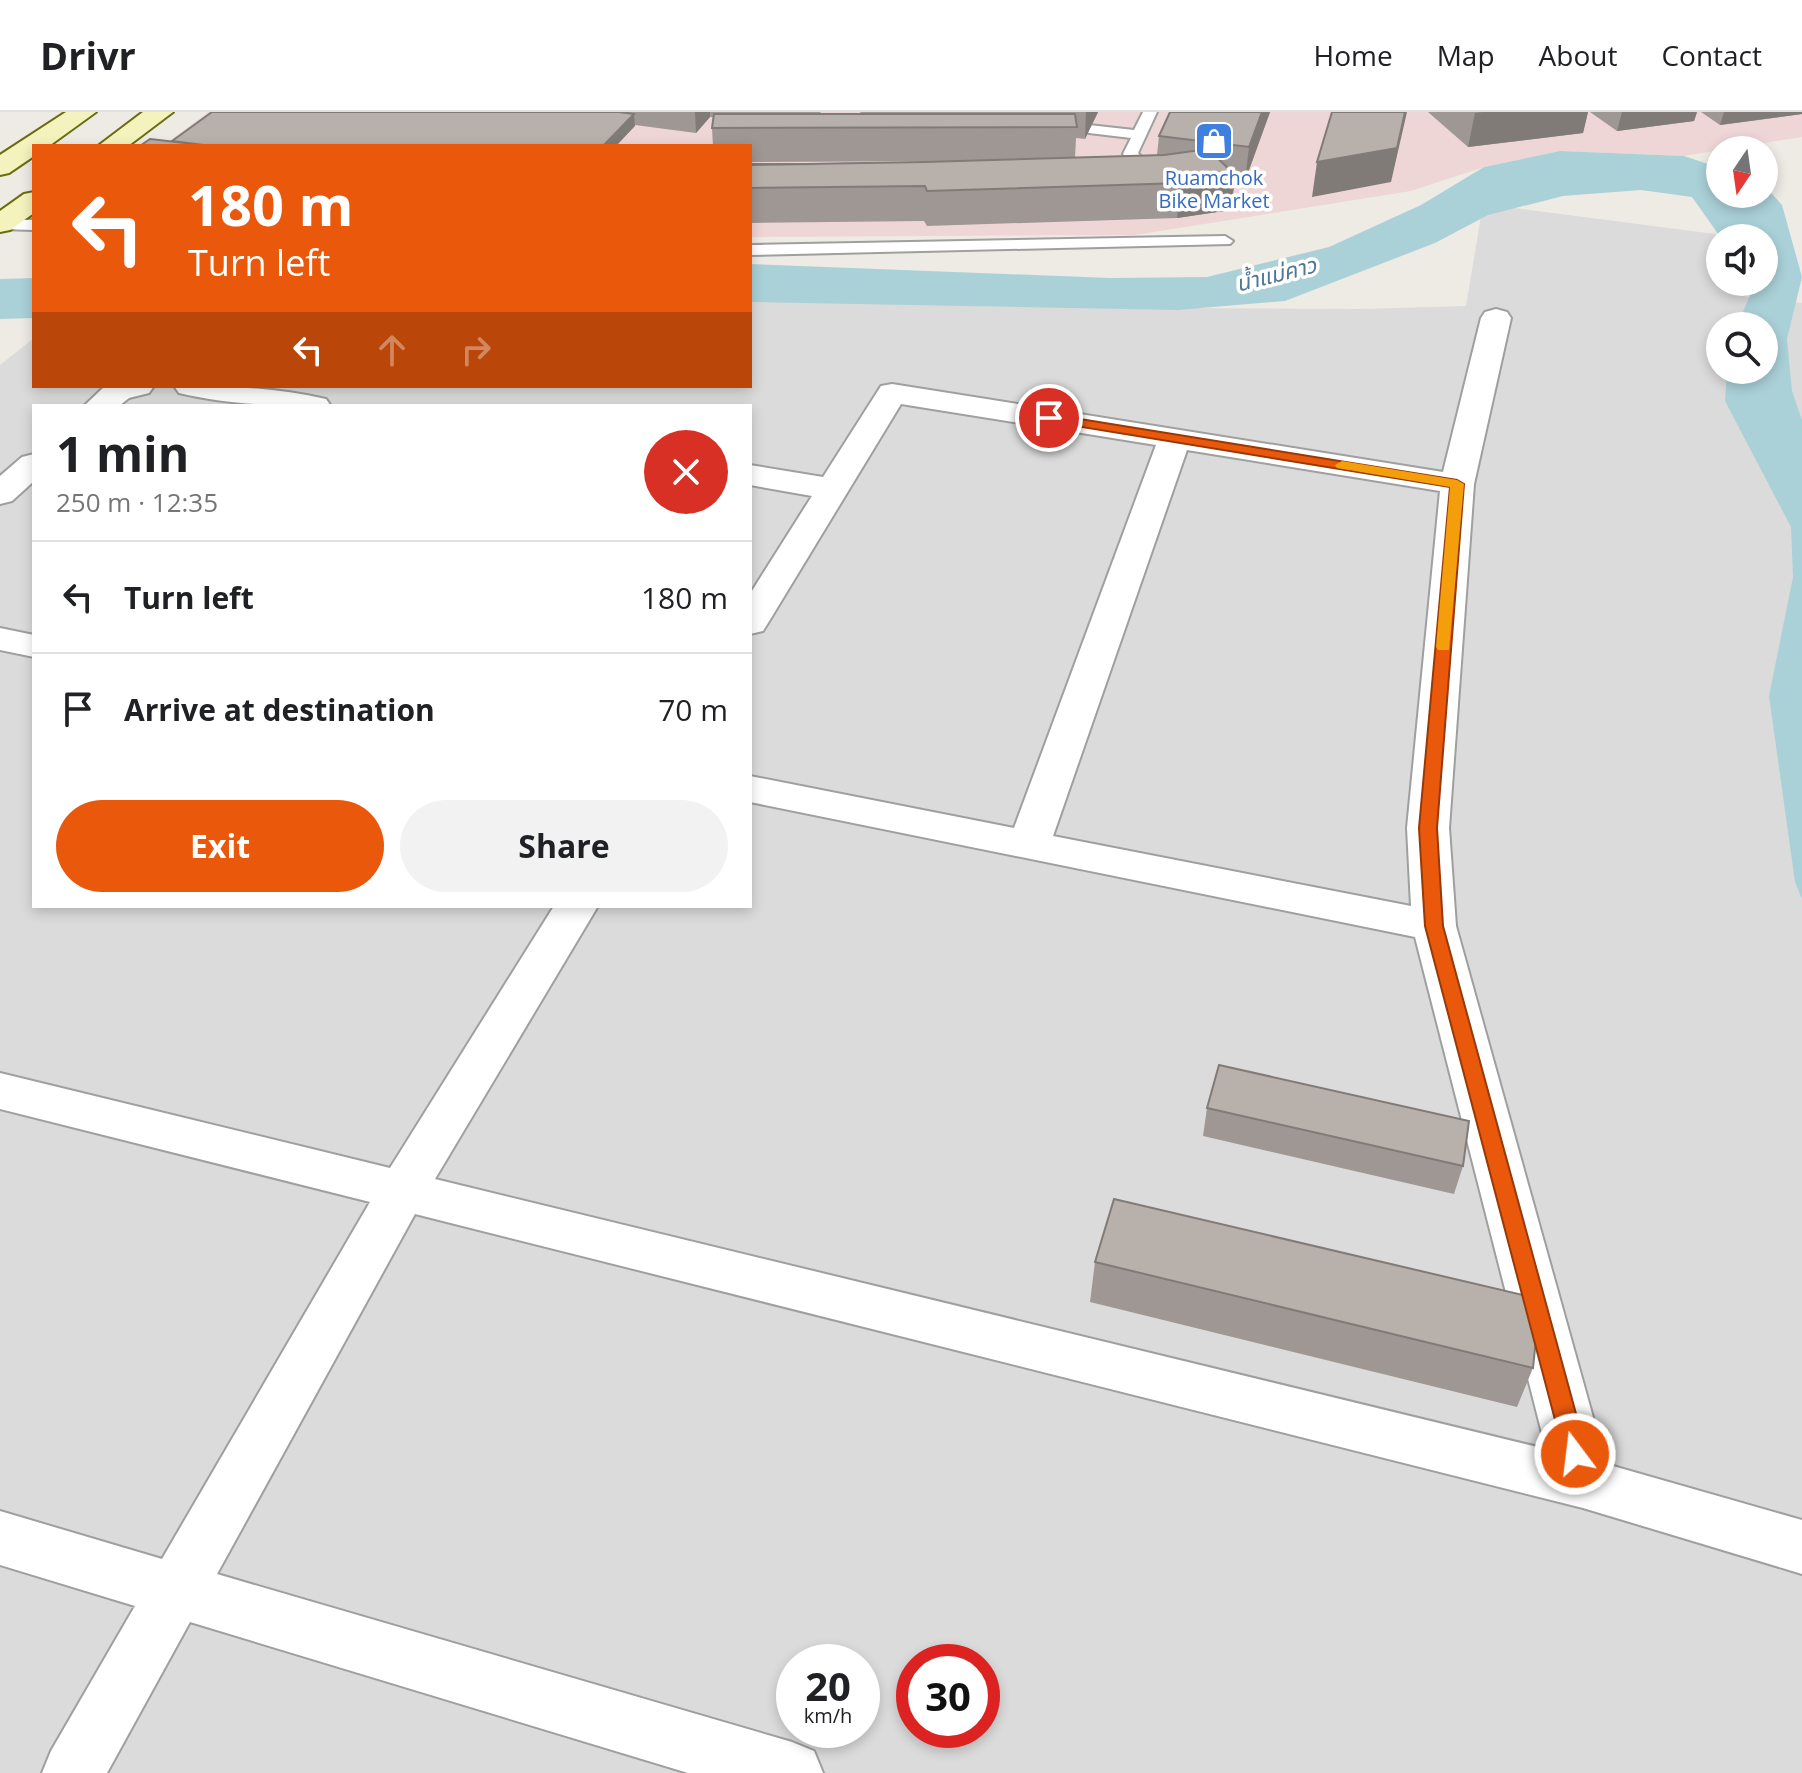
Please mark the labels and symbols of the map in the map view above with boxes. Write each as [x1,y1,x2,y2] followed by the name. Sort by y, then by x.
[1193,120,1235,162] shop icon: Ruamchok Bike Market
[1706,136,1778,208] north arrow
[1158,164,1270,214] place label: Ruamchok Bike Market
[1232,248,1320,297] water label: น้ำแม่คาว
[1015,384,1083,452] pin
[1533,1412,1617,1496] position arrow
[896,1644,1000,1748] speed limit sign: 30

